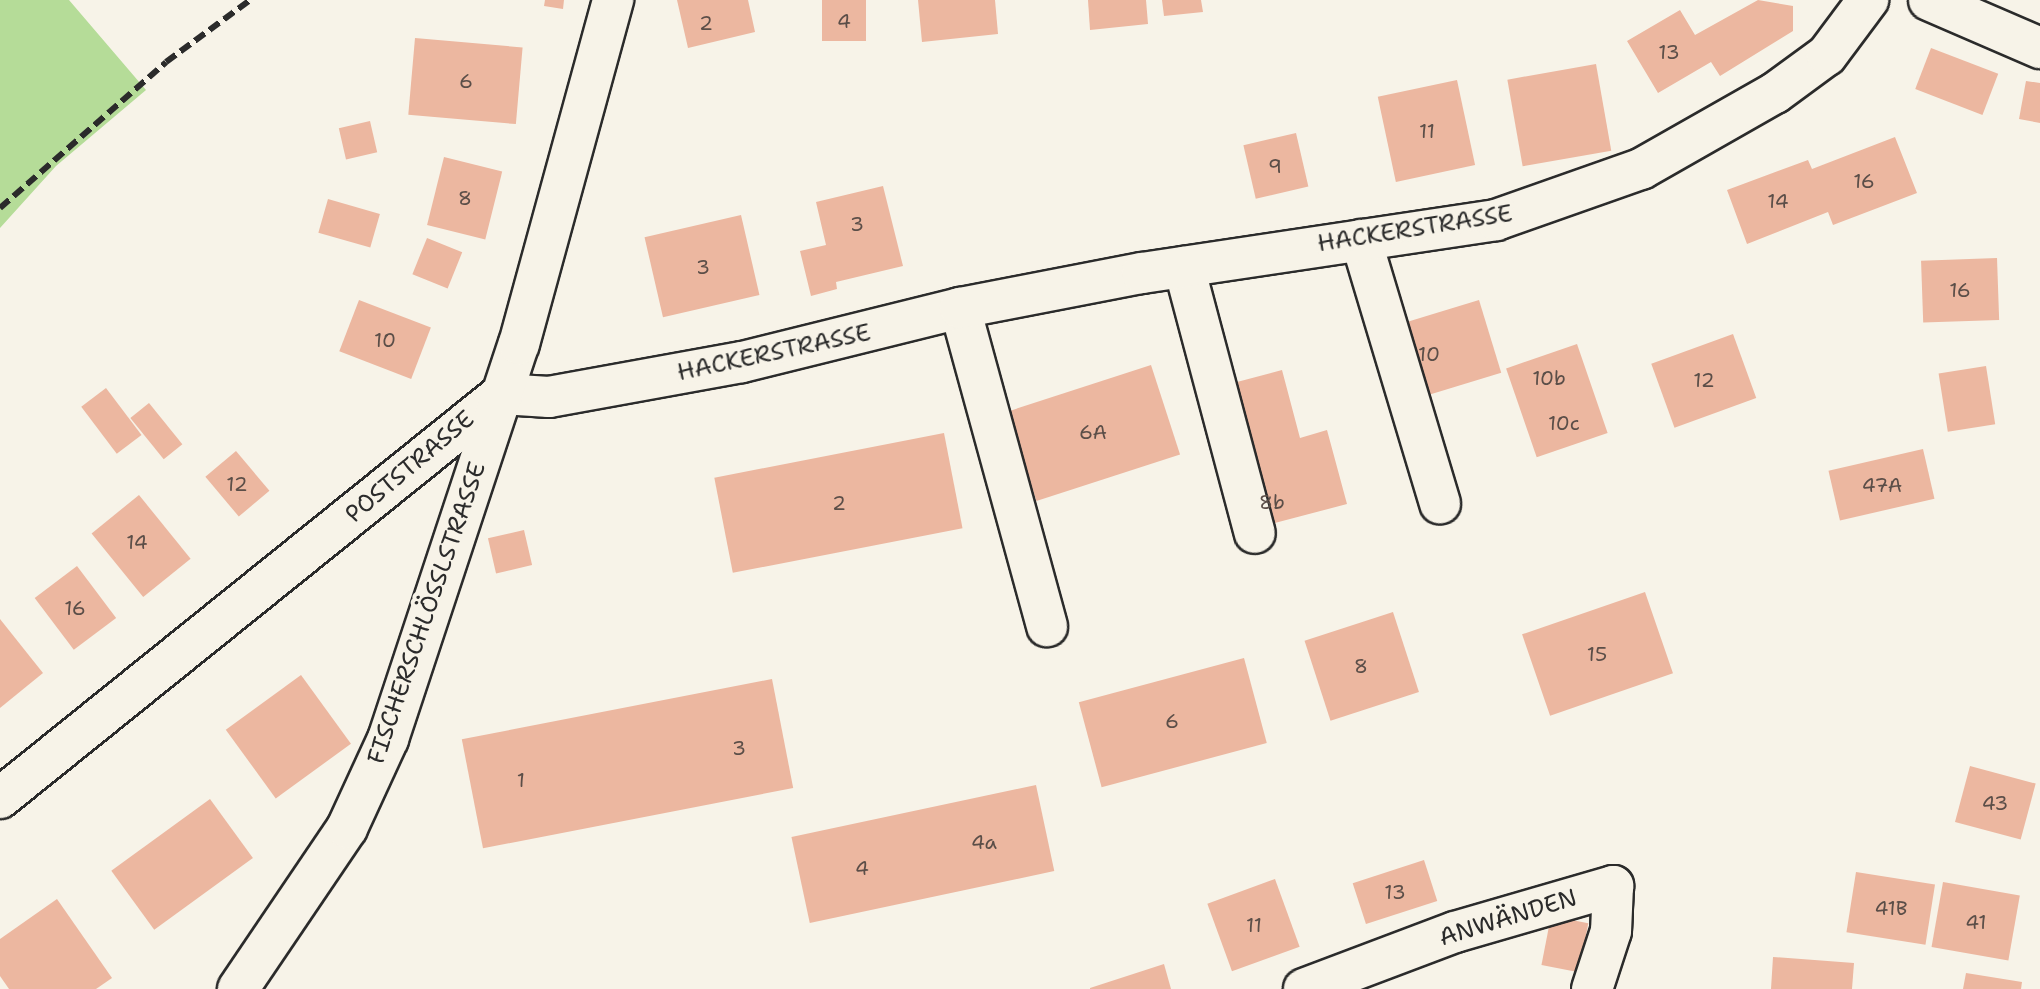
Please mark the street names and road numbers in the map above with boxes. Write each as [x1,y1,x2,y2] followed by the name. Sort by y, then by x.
[1315,199,1515,259] street label: HACKERSTRASSE
[675,318,873,388] street label: HACKERSTRASSE
[340,405,480,529] street label: POSTSTRASSE
[362,458,492,768] street label: FISCHERSCHLÖSSLSTRASSE
[1436,883,1580,953] street label: ANWÄNDEN

